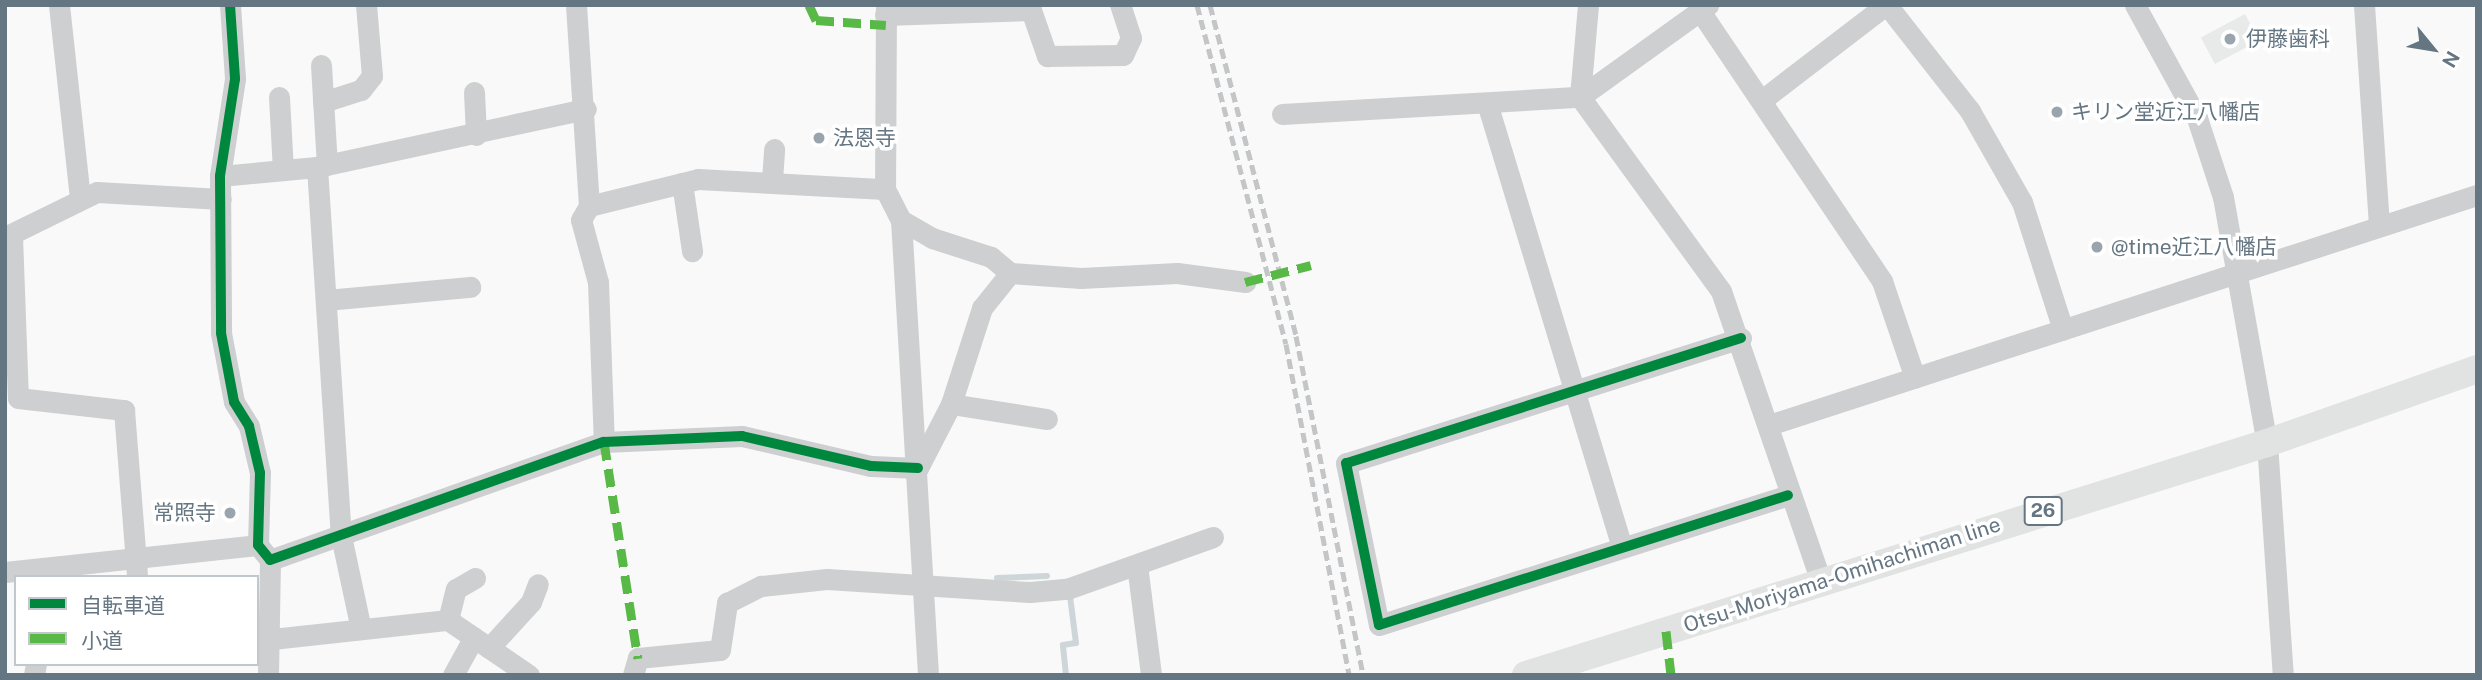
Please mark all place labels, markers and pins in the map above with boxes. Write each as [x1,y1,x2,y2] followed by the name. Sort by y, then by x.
[2246,26,2330,52] place label: 伊藤歯科
[2220,29,2240,49] marker: 伊藤歯科
[2071,99,2260,125] place label: キリン堂近江八幡店
[2049,104,2065,120] marker: キリン堂近江八幡店
[833,125,896,151] place label: 法恩寺
[811,130,827,146] marker: 法恩寺
[2111,234,2277,260] place label: @time近江八幡店
[2089,239,2105,255] marker: @time近江八幡店
[153,500,216,526] place label: 常照寺
[222,505,238,521] marker: 常照寺

